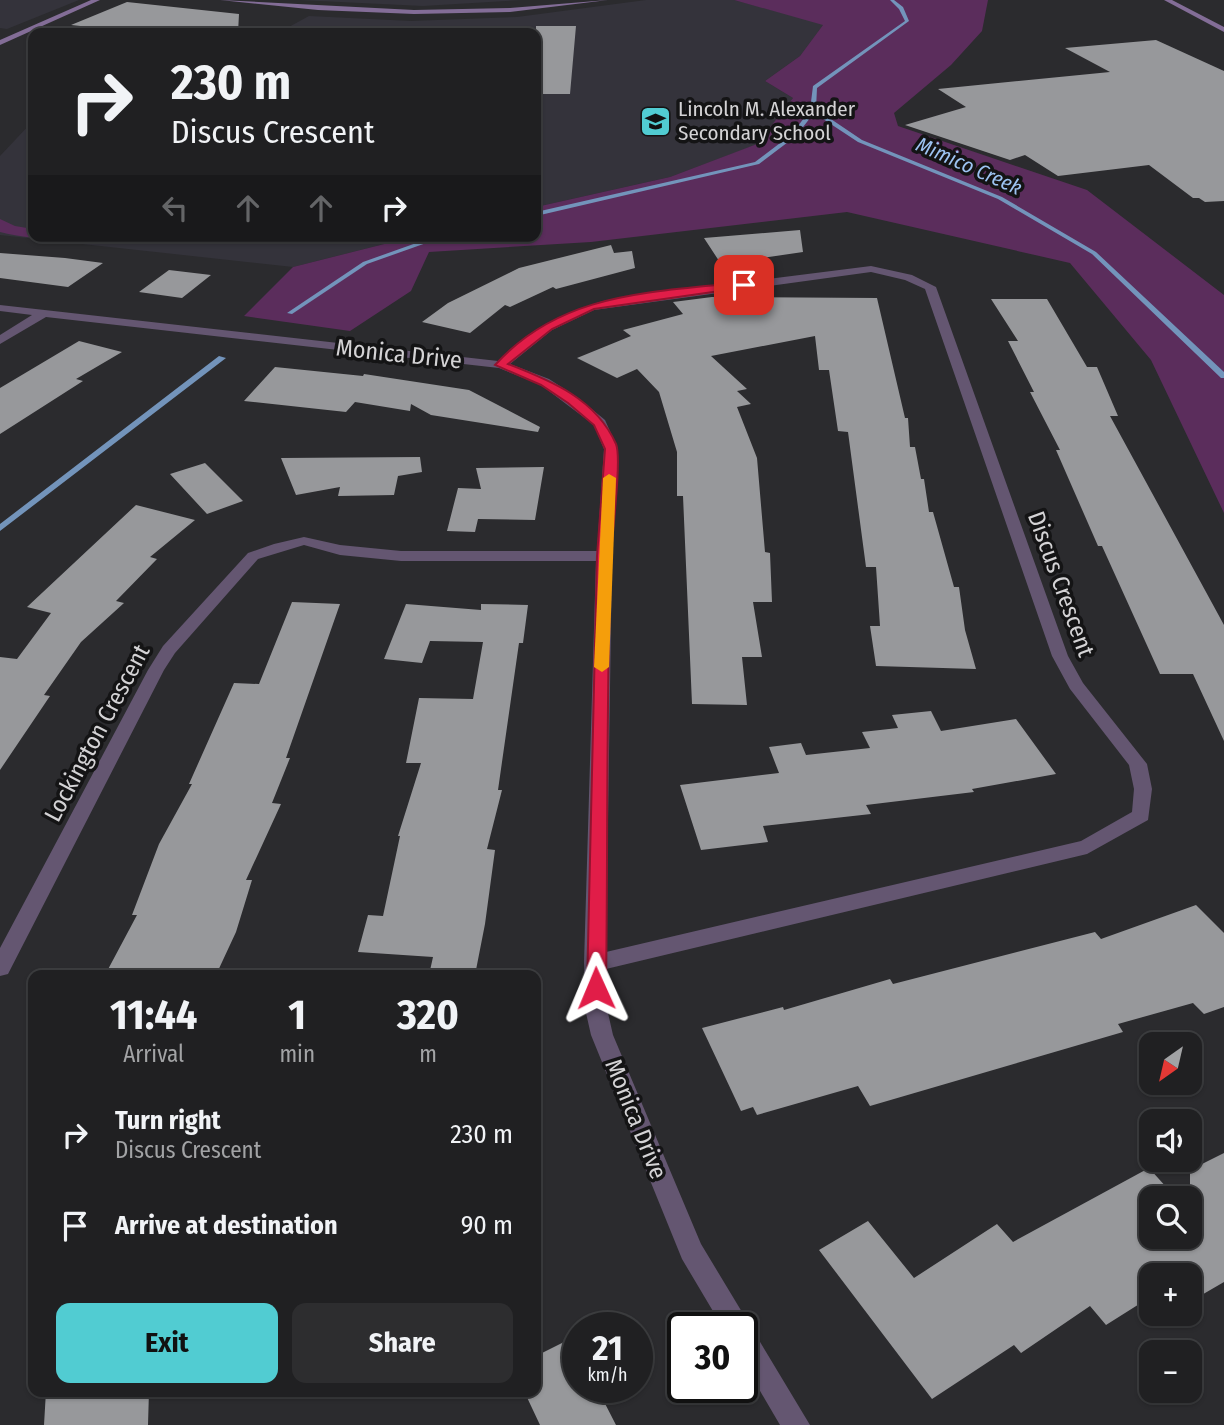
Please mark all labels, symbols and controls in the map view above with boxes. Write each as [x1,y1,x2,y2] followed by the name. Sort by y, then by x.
[171,53,291,112] text: 230 m
[56,56,147,147] icon: right
[678,96,856,146] place label: Lincoln M. Alexander Secondary School
[638,104,672,138] school or university icon: Lincoln M. Alexander Secondary School
[171,113,374,151] text: Discus Crescent
[912,131,1026,201] water label: Mimico Creek
[156,189,194,227] icon: left
[229,189,267,227] icon: ahead
[302,189,340,227] icon: ahead
[375,189,413,227] icon: right
[714,255,774,315] pin
[725,266,763,304] icon: arrive
[335,333,463,375] street label: Monica Drive
[1022,508,1100,661] street label: Discus Crescent
[39,640,156,826] street label: Lockington Crescent
[559,951,633,1025] position arrow
[110,990,197,1040] text: 11:44
[288,990,306,1040] text: 1
[397,990,459,1040] text: 320
[1139,1032,1202,1096] north arrow
[1139,1032,1202,1403] map controls
[123,1040,184,1068] text: Arrival
[279,1040,315,1068] text: min
[419,1040,437,1068] text: m
[599,1055,673,1183] street label: Monica Drive
[115,1105,221,1136] text: Turn right
[1139,1109,1202,1172] button: sound
[56,1116,94,1154] icon: right
[450,1119,513,1150] text: 230 m
[115,1136,261,1164] text: Discus Crescent
[1139,1186,1202,1249] button: search
[56,1207,94,1245] icon: arrive
[115,1210,338,1241] text: Arrive at destination
[461,1210,513,1241] text: 90 m
[1139,1263,1202,1326] button: +
[56,1303,278,1383] button: Exit
[292,1303,513,1383] button: Share
[667,1312,758,1403] speed limit sign: 30
[592,1327,623,1369] text: 21
[1139,1340,1202,1403] button: −
[587,1364,628,1386] text: km/h

